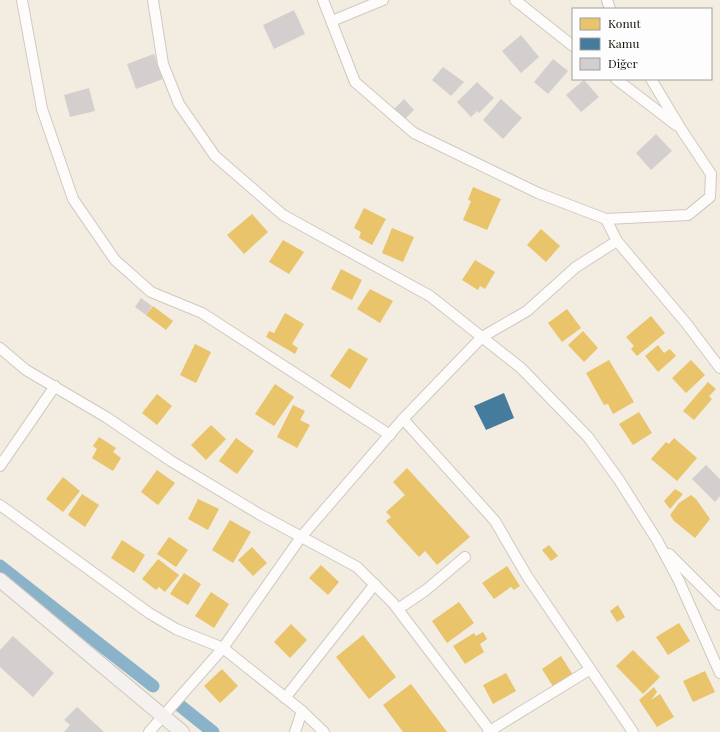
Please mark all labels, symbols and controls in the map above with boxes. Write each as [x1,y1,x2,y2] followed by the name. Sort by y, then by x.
[572,8,712,80] legend
[608,15,642,31] text: Konut
[608,35,639,51] text: Kamu
[608,55,638,71] text: Diğer

